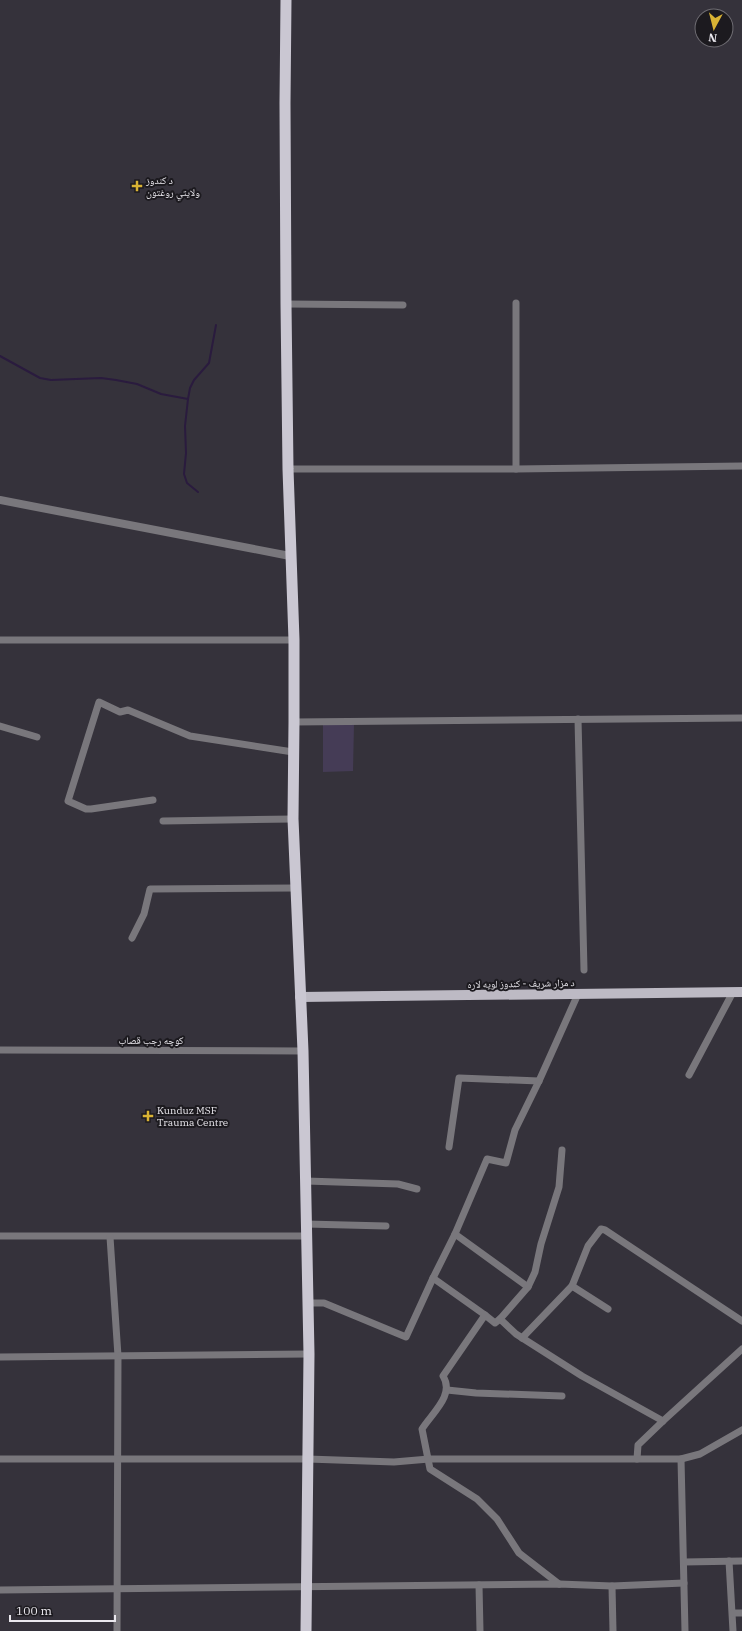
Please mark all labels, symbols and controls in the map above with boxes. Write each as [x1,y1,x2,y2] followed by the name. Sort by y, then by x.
[694,8,734,48] north arrow
[707,30,718,45] text: N
[145,174,200,201] place label: د کندوز ولایتي روغتون
[131,180,143,192] marker: د کندوز ولایتي روغتون
[467,976,575,991] street label: د مزار شریف - کندوز لویه لاره
[119,1034,183,1047] street label: کوچه رجب قصاب
[157,1104,228,1129] place label: Kunduz MSF Trauma Centre
[142,1110,154,1122] marker: Kunduz MSF Trauma Centre
[10,1597,115,1623] scale bar
[16,1603,52,1618] text: 100 m

